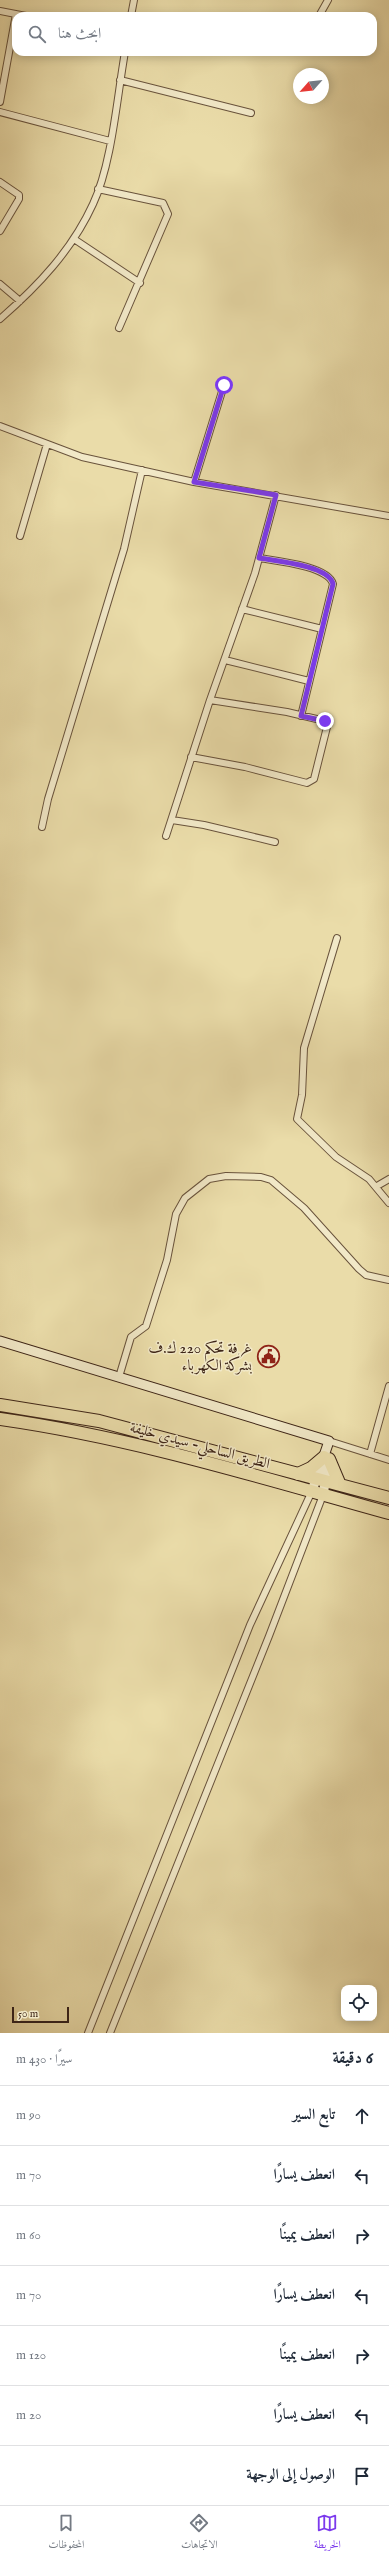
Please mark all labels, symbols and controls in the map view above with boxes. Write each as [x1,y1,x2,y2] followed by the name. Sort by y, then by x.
[12,12,377,56] search box
[26,23,48,45] icon: search
[58,24,101,43] text: ابحث هنا
[293,68,329,104] north arrow
[215,376,233,394] route start
[316,712,334,730] route end
[149,1339,253,1375] place label: غرفة تحكم 220 ك.ف بشركة الكهرباء
[255,1344,281,1370] public building icon: غرفة تحكم 220 ك.ف بشركة الكهرباء
[127,1418,272,1477] street label: الطريق الساحلي- سيدي خليفة
[341,1985,377,2021] map controls
[341,1985,377,2021] button: locate
[12,2005,69,2024] scale bar
[18,2007,38,2021] text: 50 m
[332,2048,373,2069] text: 6 دقيقة
[16,2051,72,2068] text: سيرًا · 430 m
[293,2105,335,2124] text: تابع السير
[351,2105,373,2127] icon: ahead
[16,2107,41,2124] text: 90 m
[273,2165,335,2184] text: انعطف يسارًا
[351,2165,373,2187] icon: left
[16,2167,41,2184] text: 70 m
[279,2225,335,2244] text: انعطف يمينًا
[351,2225,373,2247] icon: right
[16,2227,41,2244] text: 60 m
[273,2285,335,2304] text: انعطف يسارًا
[351,2285,373,2307] icon: left
[16,2287,41,2304] text: 70 m
[279,2345,335,2364] text: انعطف يمينًا
[351,2345,373,2367] icon: right
[16,2347,46,2364] text: 120 m
[273,2405,335,2424] text: انعطف يسارًا
[351,2405,373,2427] icon: left
[16,2407,41,2424] text: 20 m
[246,2465,335,2484] text: الوصول إلى الوجهة
[351,2465,373,2487] icon: arrive
[48,2512,84,2555] tab: المحفوظات
[181,2512,218,2555] tab: الاتجاهات
[314,2512,341,2555] tab: الخريطة

